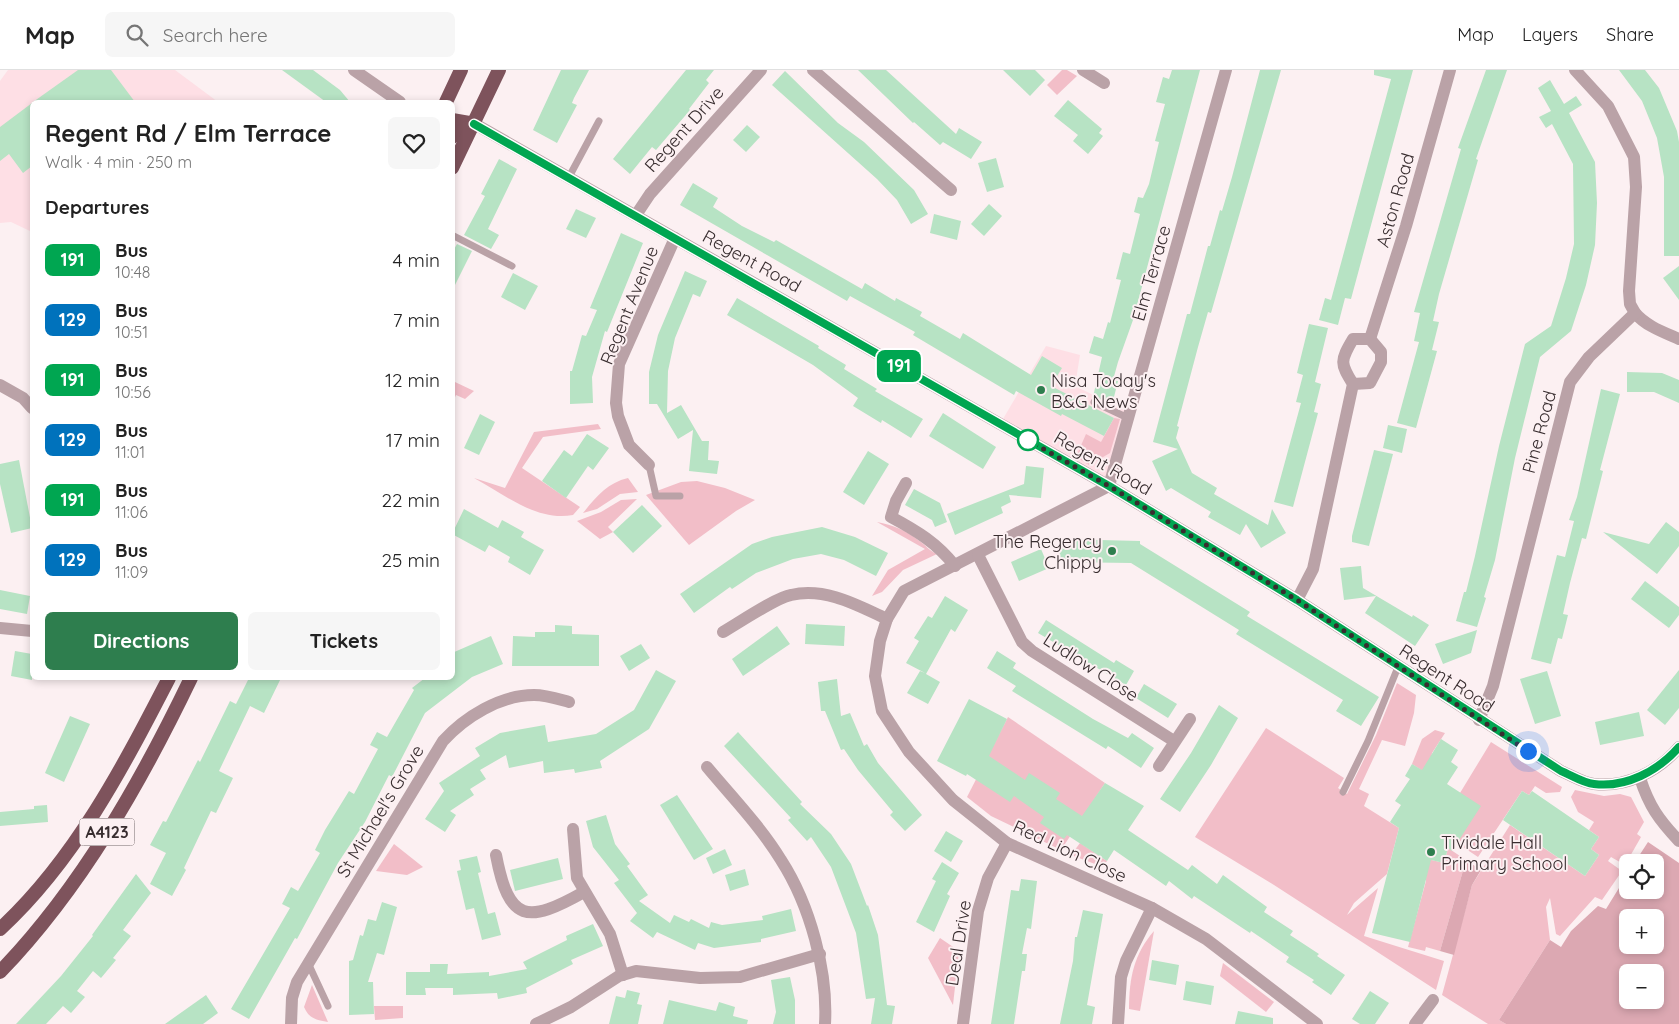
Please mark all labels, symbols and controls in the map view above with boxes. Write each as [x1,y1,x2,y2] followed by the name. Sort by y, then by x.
[105,12,455,57] search box
[25,20,75,50] text: Map
[123,21,151,49] icon: search
[163,23,268,47] text: Search here
[1457,23,1494,46] text: Map
[1522,23,1578,46] text: Layers
[1606,23,1654,46] text: Share
[639,81,729,177] street label: Regent Drive
[388,117,440,169] button: heart
[45,118,331,148] text: Regent Rd / Elm Terrace
[1371,150,1419,250] street label: Aston Road
[45,152,192,172] text: Walk · 4 min · 250 m
[45,195,149,219] text: Departures
[1126,222,1176,324] street label: Elm Terrace
[699,224,805,298] street label: Regent Road
[115,238,148,262] text: Bus
[595,242,663,368] street label: Regent Avenue
[60,248,85,271] text: 191
[392,248,440,272] text: 4 min
[115,262,151,282] text: 10:48
[115,298,148,322] text: Bus
[59,308,86,331] text: 129
[393,308,440,332] text: 7 min
[115,322,148,342] text: 10:51
[870,350,928,382] line badge: 191
[887,354,911,377] text: 191
[115,358,148,382] text: Bus
[60,368,85,391] text: 191
[385,368,440,392] text: 12 min
[1051,369,1156,413] place label: Nisa Today's B&G News
[115,382,151,402] text: 10:56
[1035,384,1047,396] marker: Nisa Today's B&G News
[1517,388,1561,476] street label: Pine Road
[115,418,148,442] text: Bus
[1050,426,1156,500] street label: Regent Road
[59,428,86,451] text: 129
[386,428,440,452] text: 17 min
[1017,429,1039,451] unlabelled marker
[115,442,145,462] text: 11:01
[115,478,148,502] text: Bus
[60,488,85,511] text: 191
[381,488,440,512] text: 22 min
[115,502,148,522] text: 11:06
[993,530,1102,574] place label: The Regency Chippy
[115,538,148,562] text: Bus
[1106,545,1118,557] marker: The Regency Chippy
[59,548,86,571] text: 129
[382,548,440,572] text: 25 min
[115,562,148,582] text: 11:09
[45,612,238,670] button: Directions
[248,612,440,670] button: Tickets
[1039,628,1143,706] street label: Ludlow Close
[1395,639,1499,717] street label: Regent Road
[1516,739,1541,764] your location
[331,740,429,882] street label: St Michael's Grove
[1010,815,1130,887] street label: Red Lion Close
[80,819,134,846] road number: A4123
[1441,831,1567,875] place label: Tividale Hall Primary School
[1425,846,1437,858] marker: Tividale Hall Primary School
[1619,854,1664,1009] map controls
[1619,854,1664,899] button: locate
[940,898,976,988] street label: Deal Drive
[1619,909,1664,954] button: +
[1619,964,1664,1009] button: −

